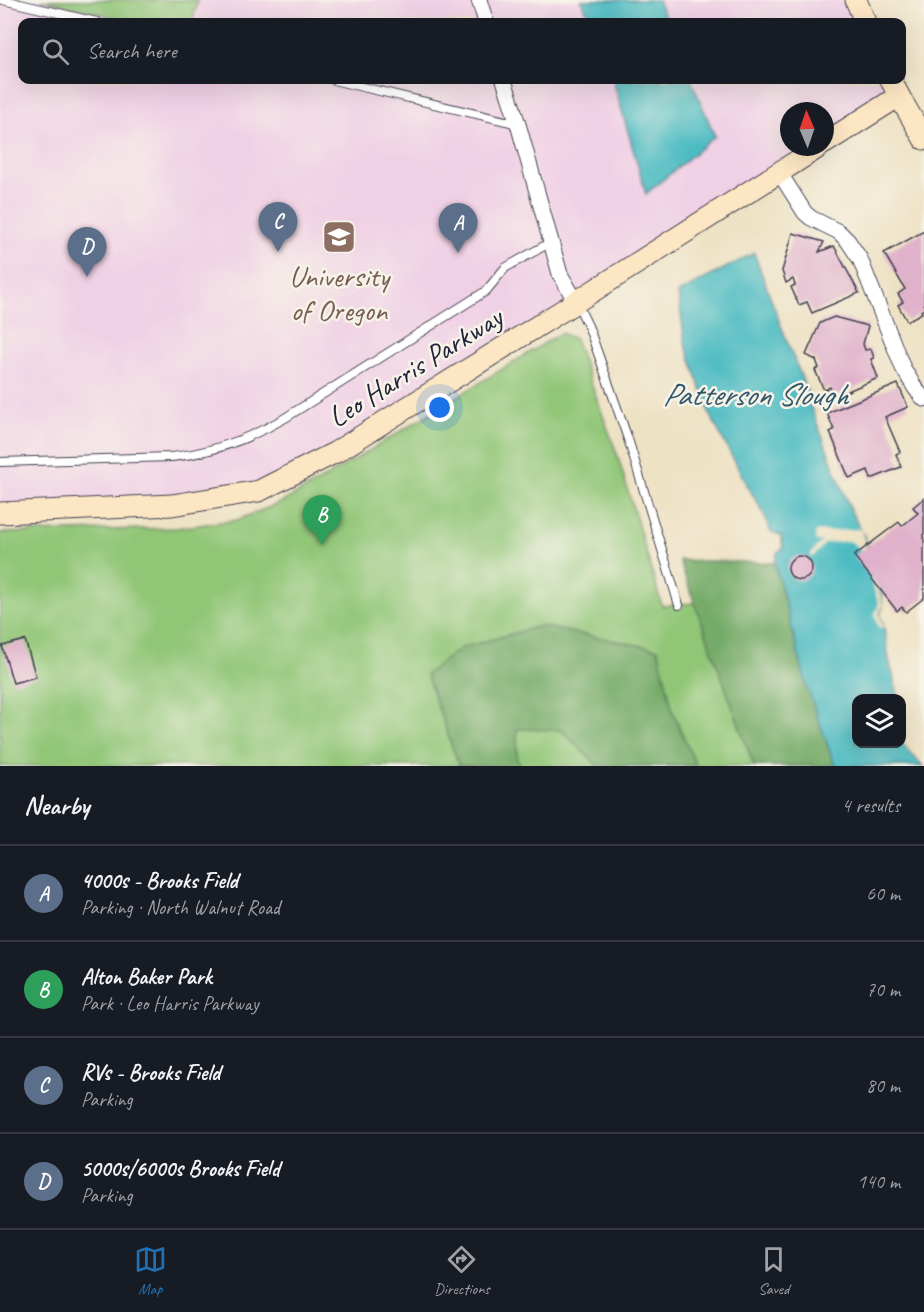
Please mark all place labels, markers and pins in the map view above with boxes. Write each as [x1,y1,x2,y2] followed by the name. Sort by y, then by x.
[258,202,298,252] pin: C
[438,204,478,253] pin: A
[321,219,357,255] school or university icon: University of Oregon
[68,228,106,277] pin: D
[289,257,392,329] place label: University of Oregon
[302,496,342,545] pin: B

